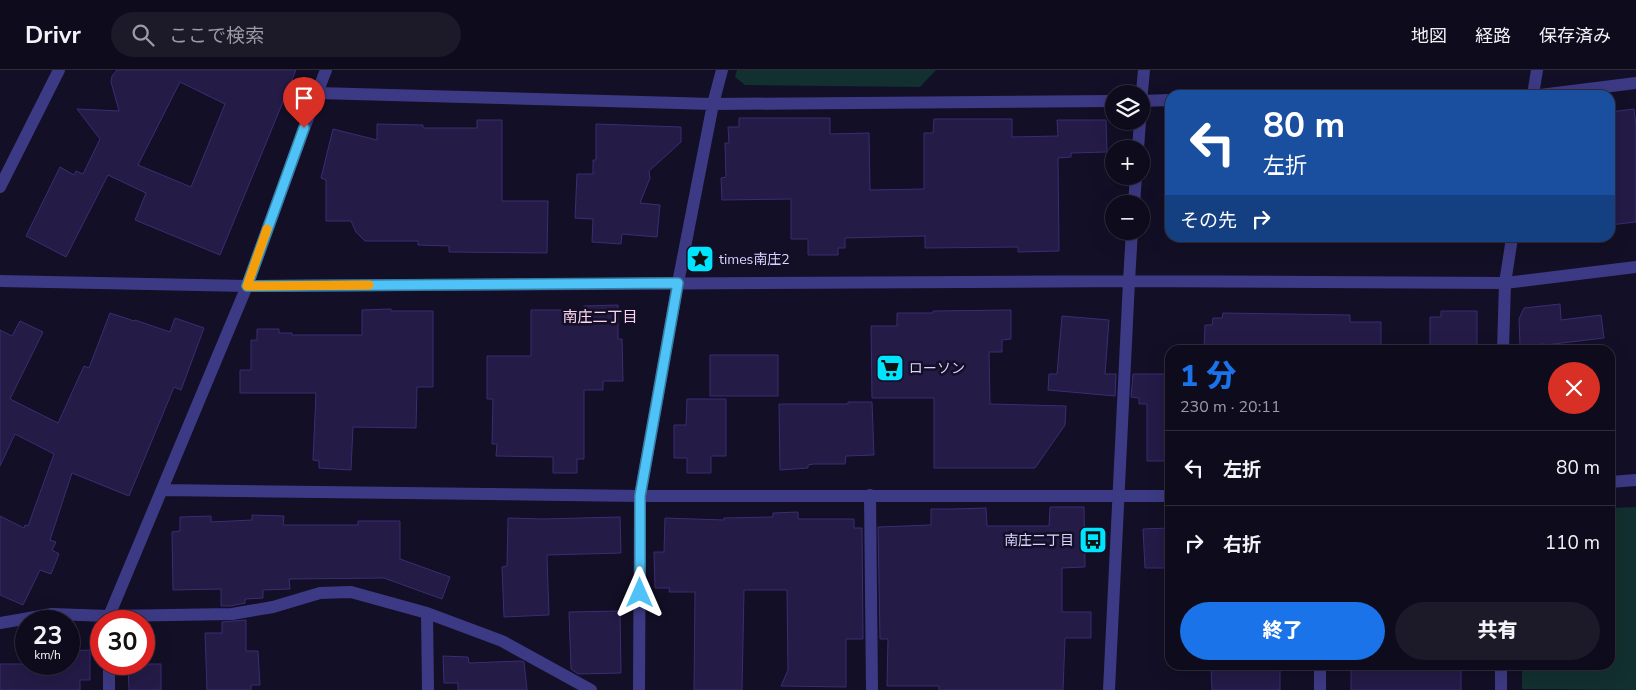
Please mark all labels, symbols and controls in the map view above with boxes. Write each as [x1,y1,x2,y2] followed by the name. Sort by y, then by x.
[111,12,461,57] search box
[25,19,81,51] text: Drivr
[129,21,157,49] icon: search
[169,23,264,49] text: ここで検索
[1411,24,1447,48] text: 地図
[1475,24,1511,48] text: 経路
[1539,24,1611,48] text: 保存済み
[283,77,325,128] pin
[290,84,318,112] icon: arrive
[1105,85,1150,240] map controls
[1105,85,1150,130] button: layers
[1263,102,1345,149] text: 80 m
[1180,110,1245,175] icon: left
[1105,140,1150,185] button: +
[1263,151,1307,181] text: 左折
[1105,195,1150,240] button: −
[1247,205,1275,233] icon: right
[1180,208,1237,234] text: その先
[685,244,715,274] place icon: times南庄2
[719,250,790,269] place label: times南庄2
[562,307,638,327] district label: 南庄二丁目
[875,353,905,383] supermarket icon: ローソン
[1180,356,1236,397] text: 1 分
[909,359,965,378] place label: ローソン
[1548,362,1600,414] button: close
[1180,396,1281,418] text: 230 m · 20:11
[1180,454,1208,482] icon: left
[1556,455,1600,481] text: 80 m
[1223,457,1261,483] text: 左折
[1078,525,1108,555] bus stop icon: 南庄二丁目
[1180,529,1208,557] icon: right
[1545,530,1600,556] text: 110 m
[1004,531,1074,550] place label: 南庄二丁目
[1223,532,1261,558] text: 右折
[613,566,665,618] position arrow
[1180,602,1385,660] button: 終了
[1395,602,1600,660] button: 共有
[90,610,155,675] speed limit sign: 30
[32,619,63,653] text: 23
[34,647,61,663] text: km/h

